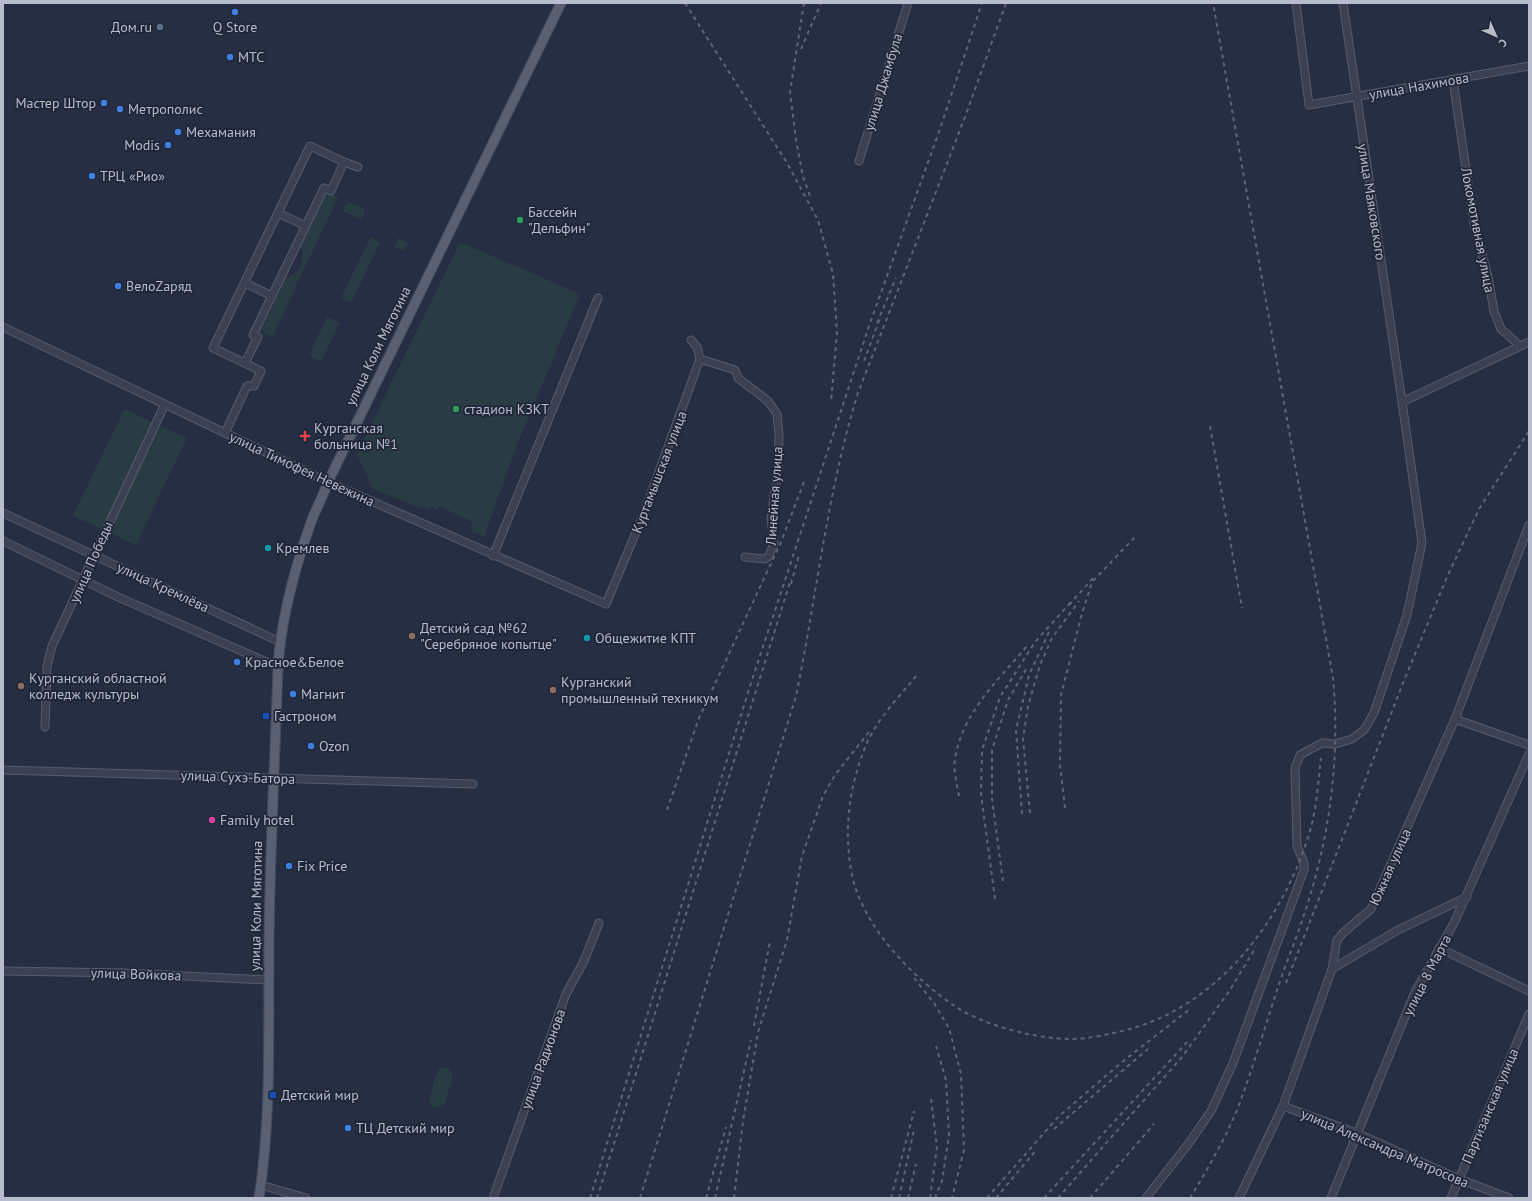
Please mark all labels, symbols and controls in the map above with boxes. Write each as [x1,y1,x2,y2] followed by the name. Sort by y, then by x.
[230,7,240,17] marker: Q Store
[1476,16,1516,56] north arrow
[111,18,152,36] place label: Дом.ru
[213,18,257,36] place label: Q Store
[155,22,165,32] marker: Дом.ru
[860,31,906,133] street label: улица Джамбула
[1496,36,1510,50] text: С
[238,48,264,66] place label: МТС
[225,52,235,62] marker: МТС
[1368,68,1470,104] street label: улица Нахимова
[15,94,96,112] place label: Мастер Штор
[99,98,109,108] marker: Мастер Штор
[128,100,203,118] place label: Метрополис
[115,104,125,114] marker: Метрополис
[186,123,256,141] place label: Мехамания
[173,127,183,137] marker: Мехамания
[124,136,160,154] place label: Modis
[163,140,173,150] marker: Modis
[1354,142,1390,262] street label: улица Маяковского
[1457,165,1499,294] street label: Локомотивная улица
[100,167,165,185] place label: ТРЦ «Рио»
[87,171,97,181] marker: ТРЦ «Рио»
[528,203,590,237] place label: Бассейн "Дельфин"
[515,215,525,225] marker: Бассейн "Дельфин"
[126,277,192,295] place label: ВелоZаряд
[113,281,123,291] marker: ВелоZаряд
[341,283,415,409] street label: улица Коли Мяготина
[464,400,549,418] place label: стадион КЗКТ
[451,404,461,414] marker: стадион КЗКТ
[627,408,691,536] street label: Куртамышская улица
[314,419,398,453] place label: Курганская больница №1
[226,427,378,511] street label: улица Тимофея Невежина
[299,430,311,442] marker: Курганская больница №1
[761,446,786,547] street label: Линейная улица
[65,518,117,606] street label: улица Победы
[276,539,329,557] place label: Кремлев
[263,543,273,553] marker: Кремлев
[114,558,212,616] street label: улица Кремлёва
[420,619,557,653] place label: Детский сад №62 "Серебряное копытце"
[595,629,696,647] place label: Общежитие КПТ
[407,631,417,641] marker: Детский сад №62 "Серебряное копытце"
[582,633,592,643] marker: Общежитие КПТ
[245,653,344,671] place label: Красное&Белое
[232,657,242,667] marker: Красное&Белое
[29,669,167,703] place label: Курганский областной колледж культуры
[561,673,719,707] place label: Курганский промышленный техникум
[16,681,26,691] marker: Курганский областной колледж культуры
[301,685,345,703] place label: Магнит
[548,685,558,695] marker: Курганский промышленный техникум
[288,689,298,699] marker: Магнит
[274,707,336,725] place label: Гастроном
[261,711,271,721] marker: Гастроном
[319,737,349,755] place label: Ozon
[306,741,316,751] marker: Ozon
[180,766,296,788] street label: улица Сухэ-Батора
[220,811,294,829] place label: Family hotel
[207,815,217,825] marker: Family hotel
[1365,826,1415,908] street label: Южная улица
[246,841,266,971] street label: улица Коли Мяготина
[297,857,347,875] place label: Fix Price
[284,861,294,871] marker: Fix Price
[1399,931,1455,1019] street label: улица 8 Марта
[90,963,182,985] street label: улица Войкова
[517,1006,569,1112] street label: улица Радионова
[1458,1046,1522,1166] street label: Партизанская улица
[281,1086,359,1104] place label: Детский мир
[268,1090,278,1100] marker: Детский мир
[1298,1104,1472,1192] street label: улица Александра Матросова
[356,1119,455,1137] place label: ТЦ Детский мир
[343,1123,353,1133] marker: ТЦ Детский мир

